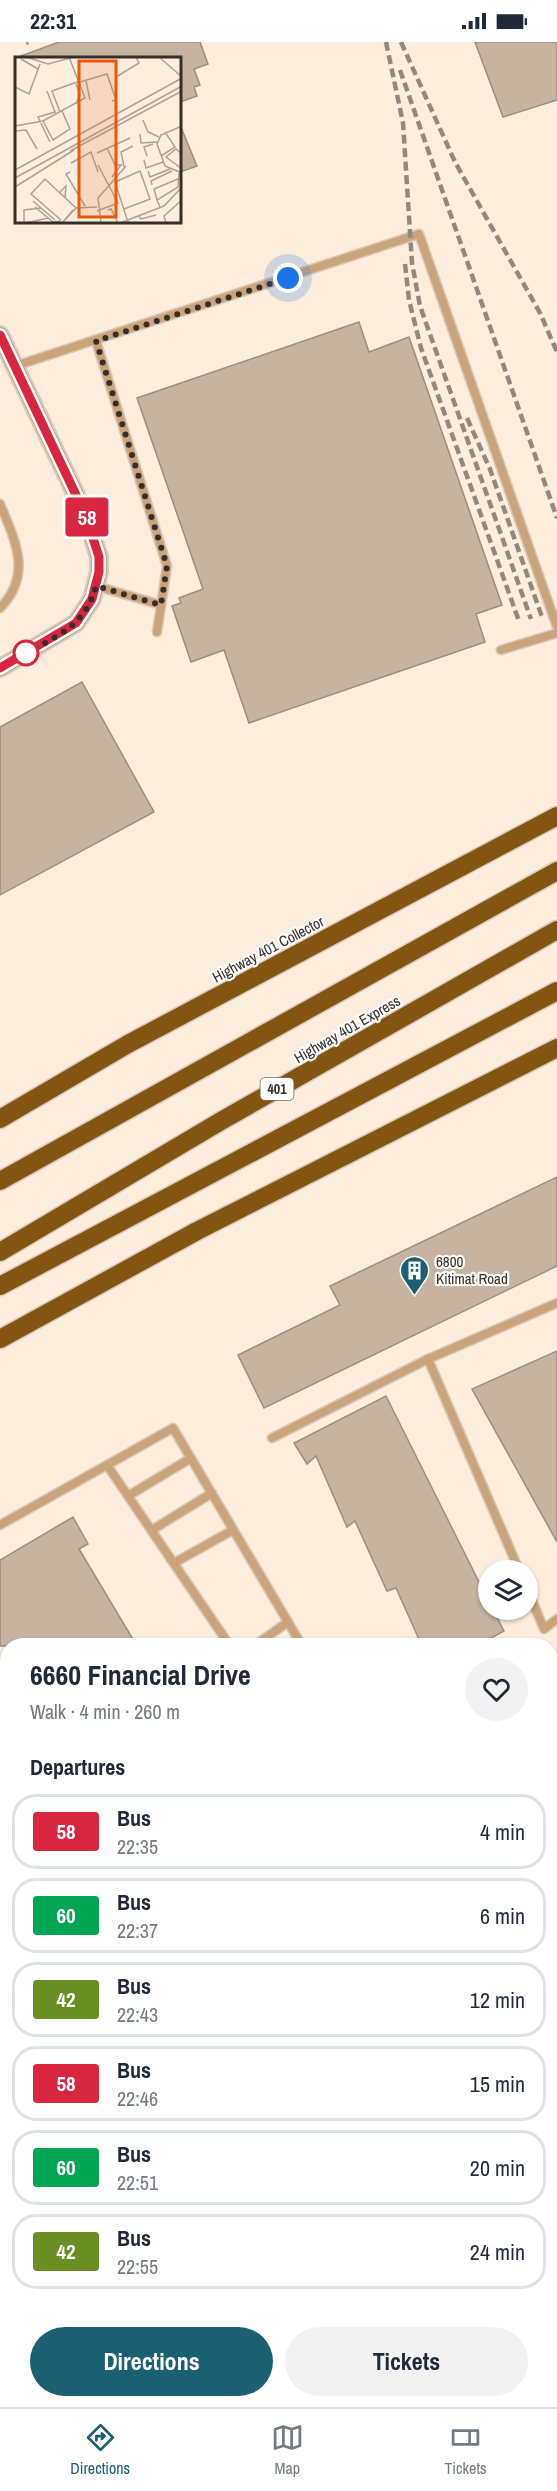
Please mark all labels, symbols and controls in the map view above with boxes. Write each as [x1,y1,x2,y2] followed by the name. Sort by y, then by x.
[30,6,76,36] text: 22:31
[15,57,182,224] inset map
[273,263,303,293] your location
[60,498,114,536] line badge: 58
[77,503,97,532] text: 58
[13,640,39,666] unlabelled marker
[208,911,328,987] street label: Highway 401 Collector
[290,990,404,1068] street label: Highway 401 Express
[260,1078,294,1100] road number: 401
[436,1251,508,1289] place label: 6800 Kitimat Road
[399,1254,431,1296] building icon: 6800 Kitimat Road
[478,1560,538,1620] map controls
[478,1560,538,1620] button: layers
[30,1656,251,1694] text: 6660 Financial Drive
[465,1658,528,1721] button: heart
[30,1698,180,1725] text: Walk · 4 min · 260 m
[30,1752,125,1782] text: Departures
[117,1803,151,1833] text: Bus
[56,1817,76,1846] text: 58
[480,1817,525,1847] text: 4 min
[117,1833,158,1860] text: 22:35
[117,1887,151,1917] text: Bus
[56,1901,76,1930] text: 60
[480,1901,525,1931] text: 6 min
[117,1917,158,1944] text: 22:37
[117,1971,151,2001] text: Bus
[56,1985,76,2014] text: 42
[470,1985,525,2015] text: 12 min
[117,2001,158,2028] text: 22:43
[117,2055,151,2085] text: Bus
[56,2069,76,2098] text: 58
[470,2069,525,2099] text: 15 min
[117,2085,158,2112] text: 22:46
[117,2139,151,2169] text: Bus
[56,2153,76,2182] text: 60
[470,2153,525,2183] text: 20 min
[117,2169,158,2196] text: 22:51
[117,2223,151,2253] text: Bus
[56,2237,76,2266] text: 42
[470,2237,525,2267] text: 24 min
[117,2253,158,2280] text: 22:55
[30,2327,273,2396] button: Directions
[285,2327,528,2396] button: Tickets
[70,2421,130,2479] tab: Directions
[271,2421,304,2479] tab: Map
[445,2421,487,2479] tab: Tickets

